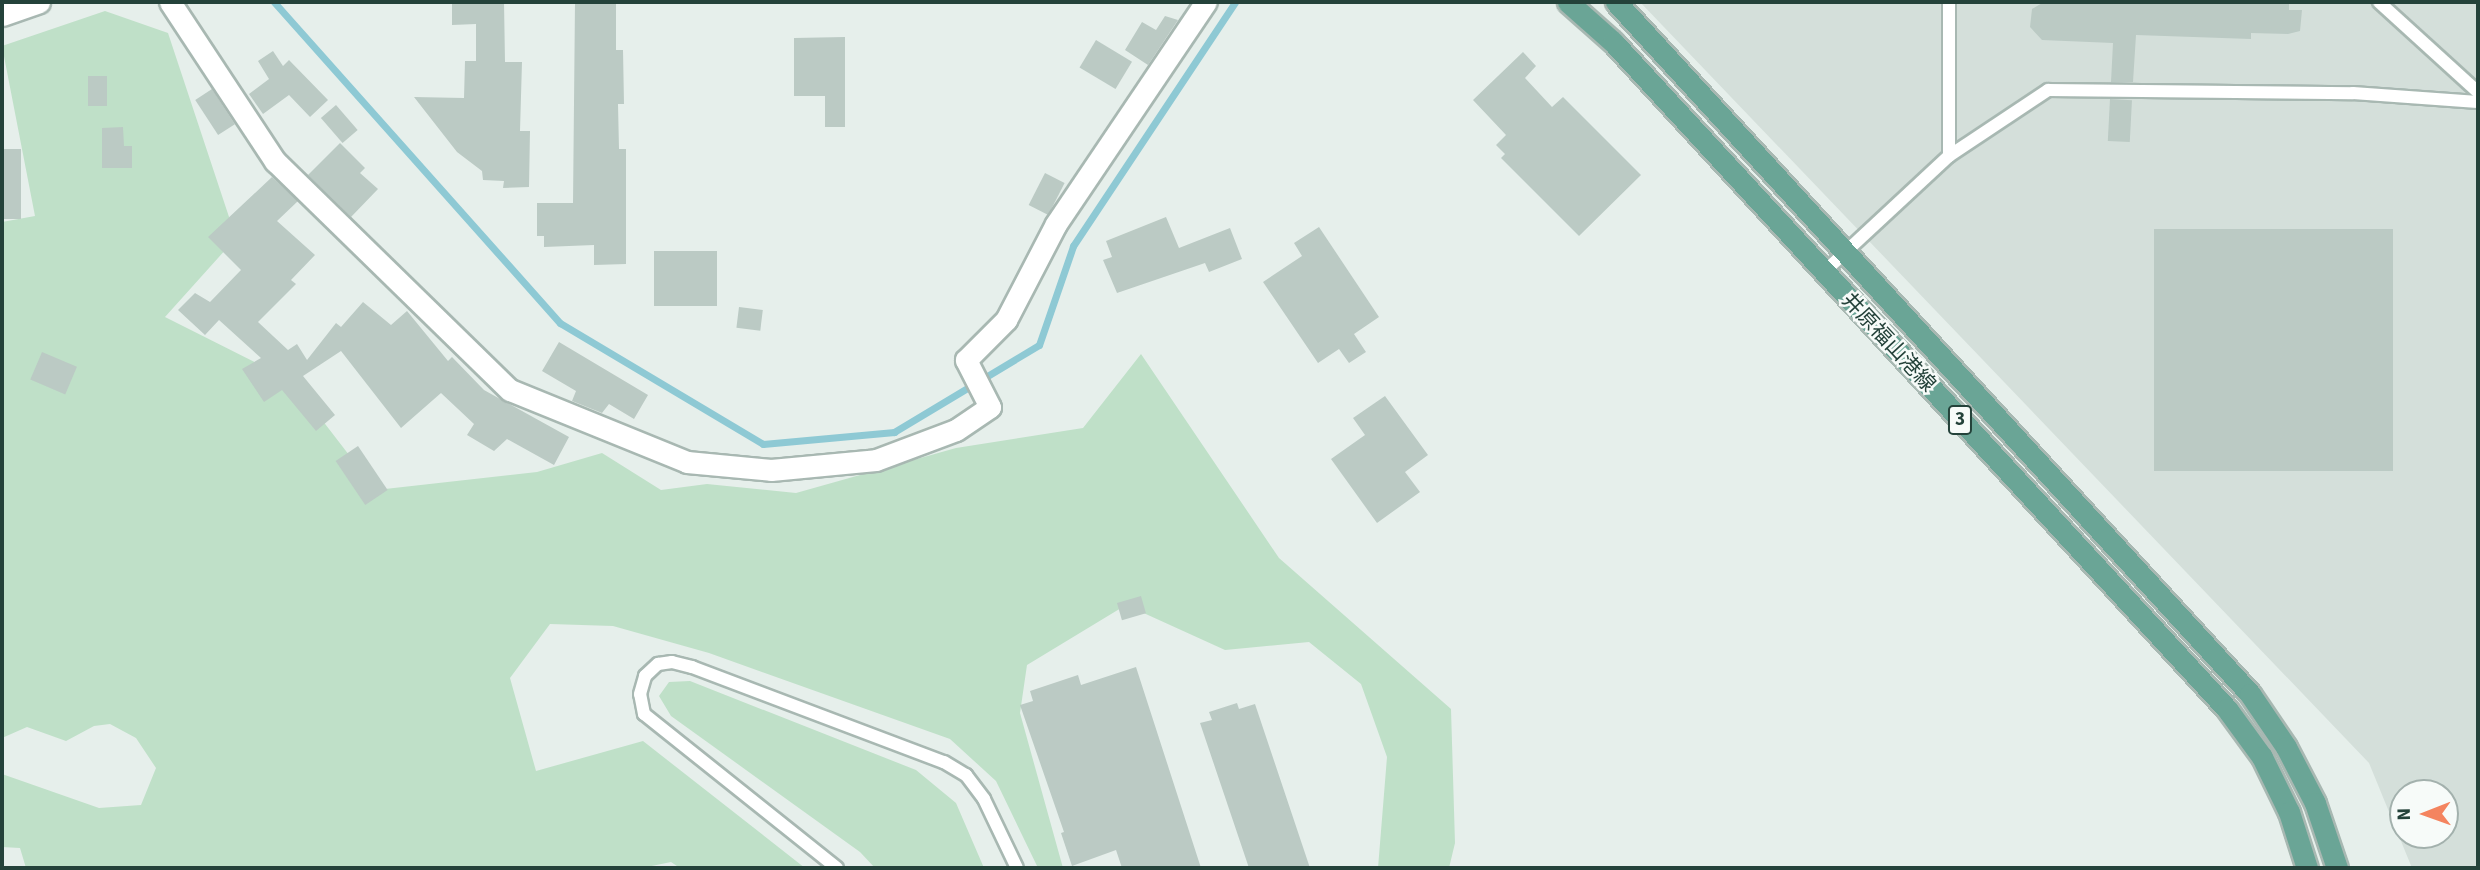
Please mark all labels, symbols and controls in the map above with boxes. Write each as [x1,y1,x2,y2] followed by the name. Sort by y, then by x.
[1837,287,1941,397] street label: 井原福山港線
[1948,404,1972,436] road number: 3
[2389,779,2459,849] north arrow
[2391,808,2418,821] text: N

